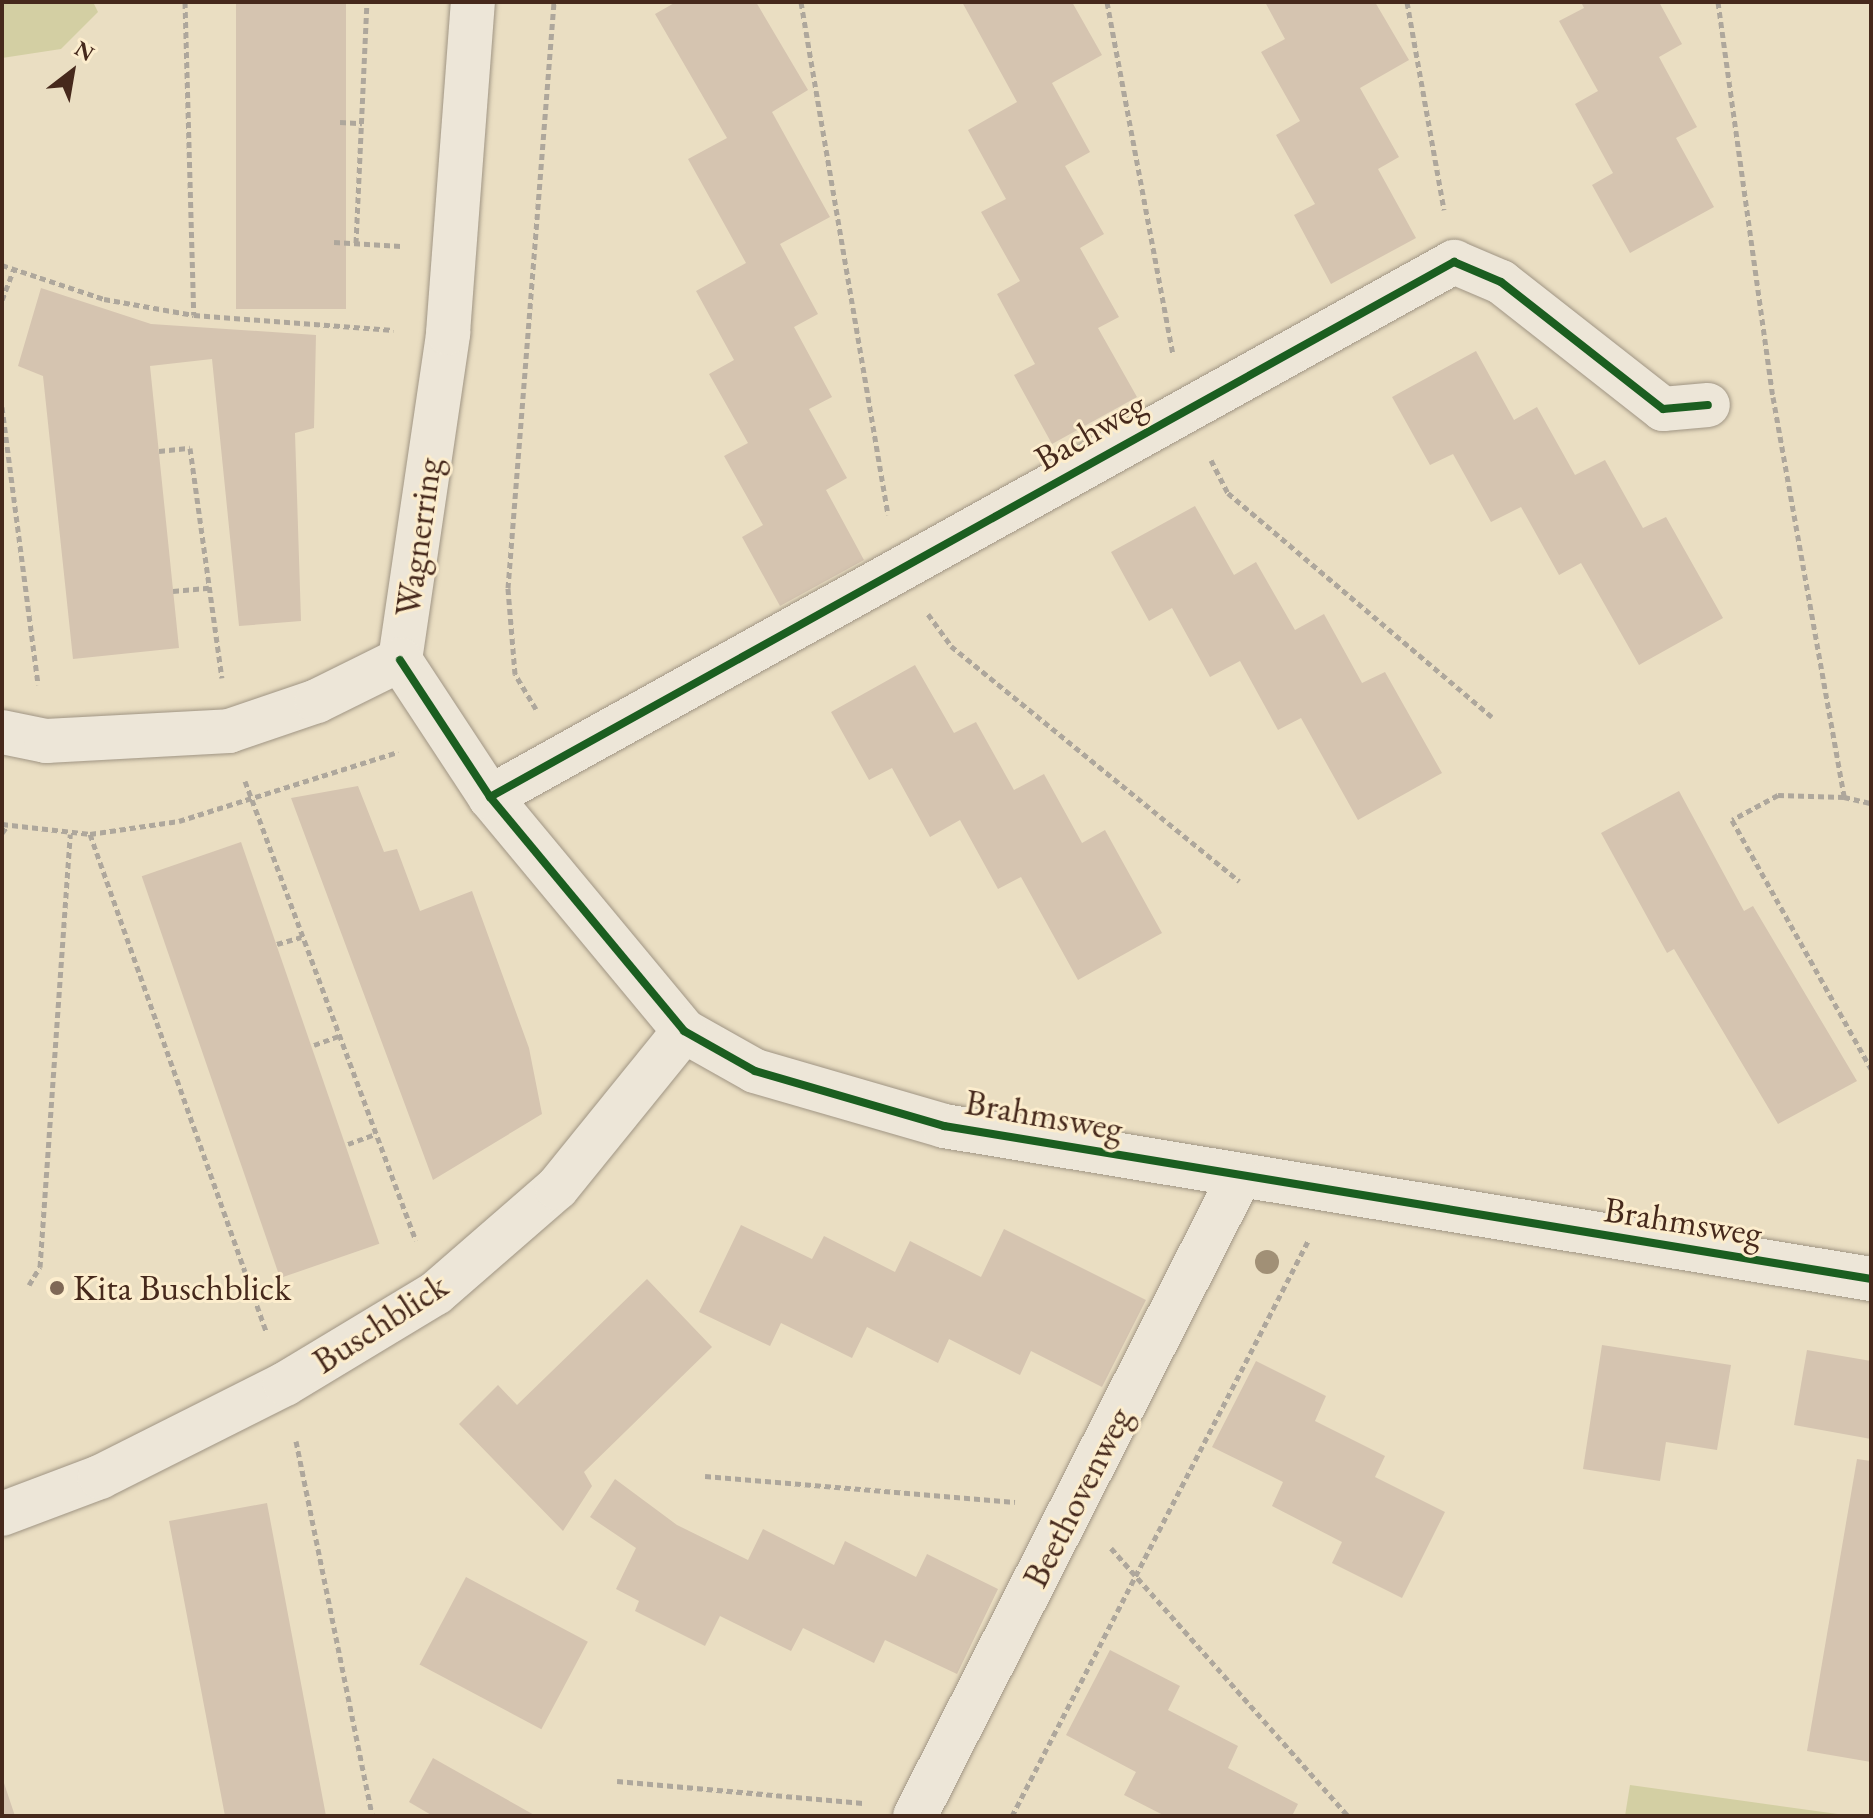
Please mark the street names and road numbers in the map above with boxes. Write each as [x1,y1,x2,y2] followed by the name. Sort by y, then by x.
[1027,382,1153,480] street label: Bachweg
[385,455,451,619] street label: Wagnerring
[962,1080,1126,1150] street label: Brahmsweg
[1601,1187,1765,1255] street label: Brahmsweg
[305,1264,455,1382] street label: Buschblick
[1013,1400,1141,1594] street label: Beethovenweg

